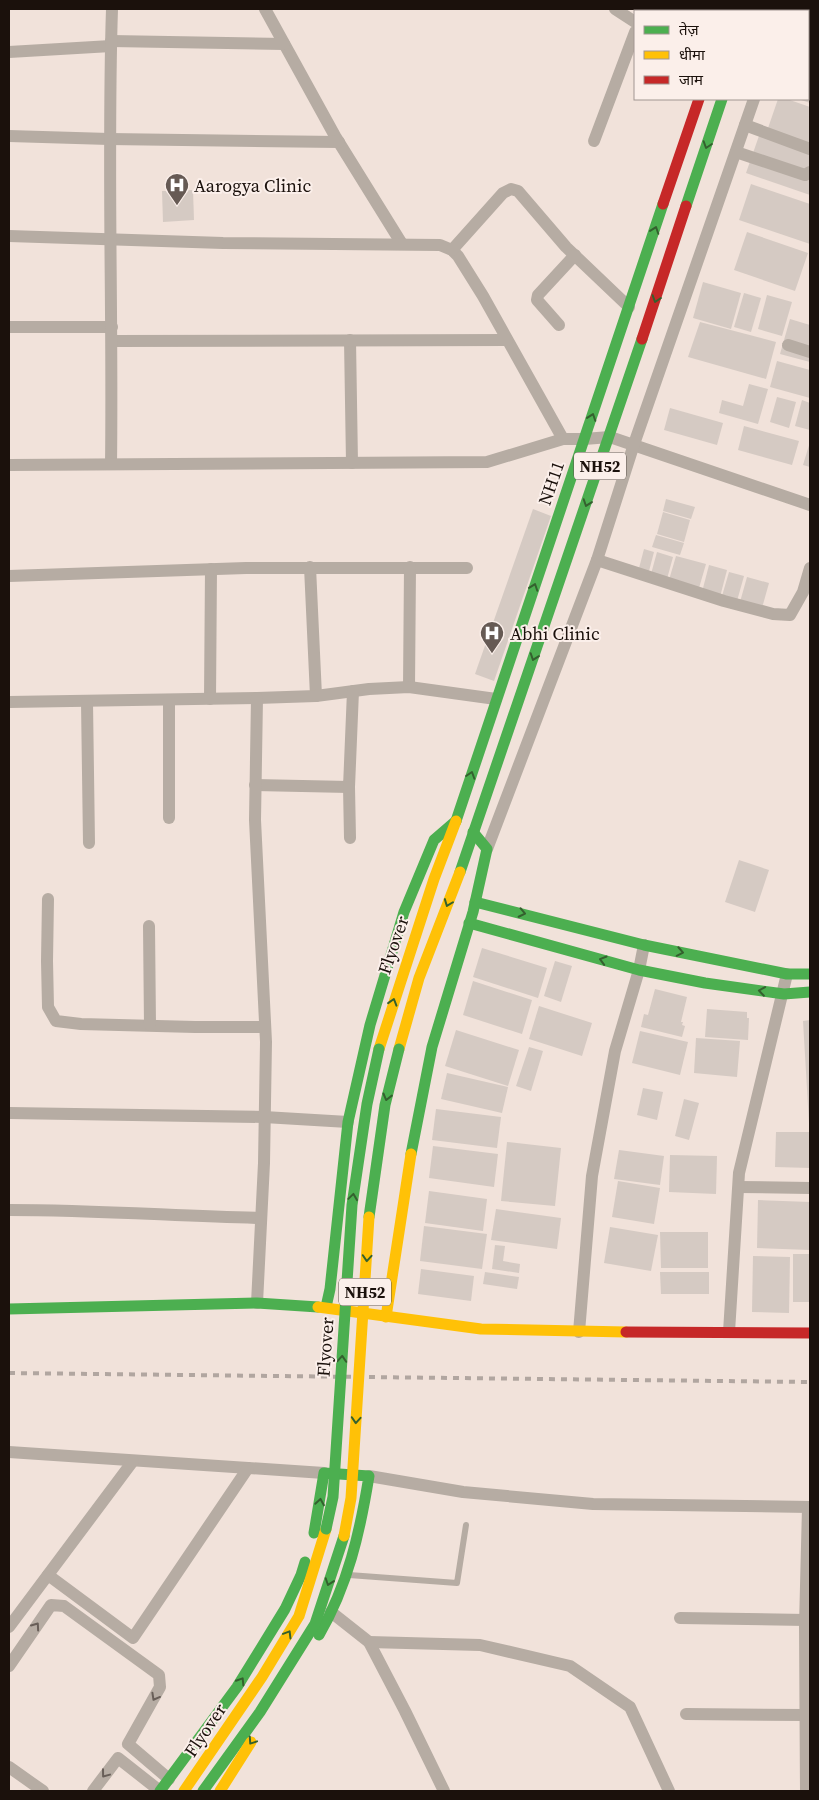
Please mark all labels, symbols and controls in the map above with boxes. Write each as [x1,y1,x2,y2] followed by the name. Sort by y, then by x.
[634,10,809,100] legend
[679,19,700,40] text: तेज़
[679,44,706,65] text: धीमा
[679,69,704,90] text: जाम
[702,140,712,149] one-way arrow
[164,172,190,206] hospital icon: Aarogya Clinic
[194,173,311,198] place label: Aarogya Clinic
[649,226,659,234] one-way arrow
[651,295,661,303] one-way arrow
[586,413,596,422] one-way arrow
[574,452,626,480] road number: NH52
[532,458,570,508] street label: NH11
[583,498,593,507] one-way arrow
[528,584,538,592] one-way arrow
[479,620,505,654] hospital icon: Abhi Clinic
[510,621,600,646] place label: Abhi Clinic
[530,652,540,660] one-way arrow
[465,771,475,779] one-way arrow
[444,898,455,907] one-way arrow
[518,907,527,918] one-way arrow
[371,912,415,977] street label: Flyover
[676,946,685,957] one-way arrow
[598,955,607,966] one-way arrow
[757,986,765,997] one-way arrow
[387,998,397,1007] one-way arrow
[382,1092,393,1101] one-way arrow
[348,1193,358,1202] one-way arrow
[361,1254,372,1262] one-way arrow
[339,1278,391,1305] road number: NH52
[310,1316,340,1378] street label: Flyover
[337,1355,348,1363] one-way arrow
[351,1416,362,1424] one-way arrow
[314,1498,325,1506] one-way arrow
[325,1578,335,1586] one-way arrow
[30,1622,39,1632] one-way arrow
[282,1630,292,1639] one-way arrow
[234,1678,244,1687] one-way arrow
[151,1692,161,1701] one-way arrow
[178,1698,232,1762] street label: Flyover
[249,1736,258,1745] one-way arrow
[103,1768,111,1777] one-way arrow

